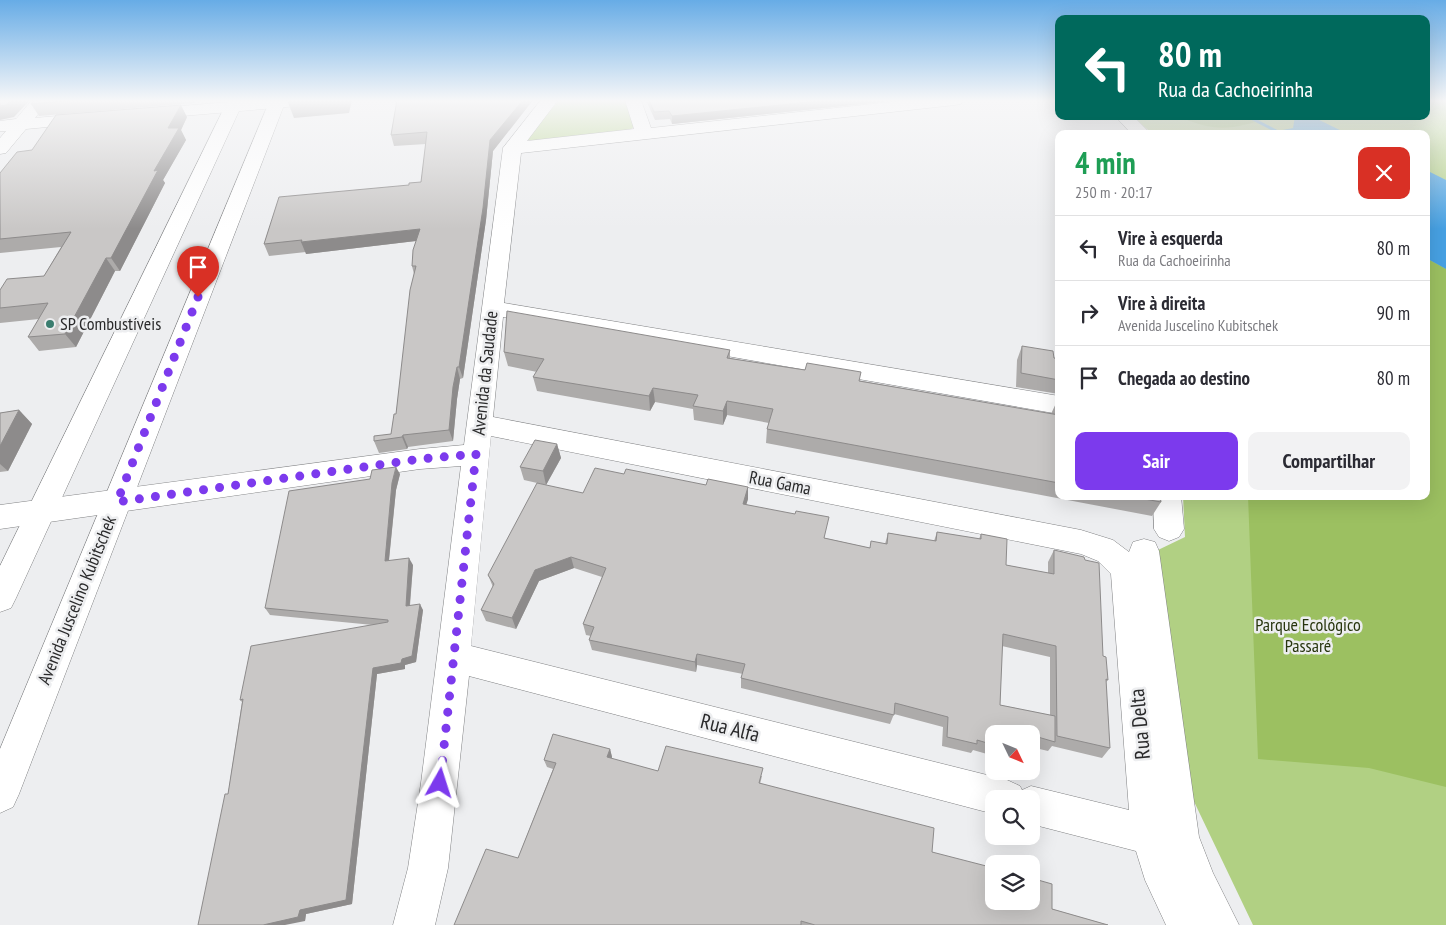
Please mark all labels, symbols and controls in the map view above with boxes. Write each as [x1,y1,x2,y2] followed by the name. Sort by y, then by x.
[1158,31,1222,77] text: 80 m
[1075,35,1140,100] icon: left
[1158,75,1313,103] text: Rua da Cachoeirinha
[1075,143,1136,182] text: 4 min
[1358,147,1410,199] button: close
[1075,182,1153,202] text: 250 m · 20:17
[1118,226,1223,250] text: Vire à esquerda
[1075,234,1103,262] icon: left
[1377,236,1410,260] text: 80 m
[177,246,219,297] pin
[1118,250,1231,270] text: Rua da Cachoeirinha
[184,253,212,281] icon: arrive
[1118,291,1205,315] text: Vire à direita
[1075,299,1103,327] icon: right
[1377,301,1410,325] text: 90 m
[467,310,502,436] street label: Avenida da Saudade
[60,312,161,335] place label: SP Combustíveis
[1118,315,1278,335] text: Avenida Juscelino Kubitschek
[44,318,56,330] marker: SP Combustíveis
[1075,364,1103,392] icon: arrive
[1118,366,1250,390] text: Chegada ao destino
[1377,366,1410,390] text: 80 m
[1075,432,1238,490] button: Sair
[1248,432,1410,490] button: Compartilhar
[747,465,813,500] street label: Rua Gama
[32,512,121,688] street label: Avenida Juscelino Kubitschek
[1255,613,1361,657] park label: Parque Ecológico Passaré
[1123,688,1156,760] street label: Rua Delta
[698,707,763,748] street label: Rua Alfa
[985,725,1040,780] north arrow
[985,725,1040,910] map controls
[413,756,465,808] position arrow
[985,790,1040,845] button: search
[985,855,1040,910] button: layers

